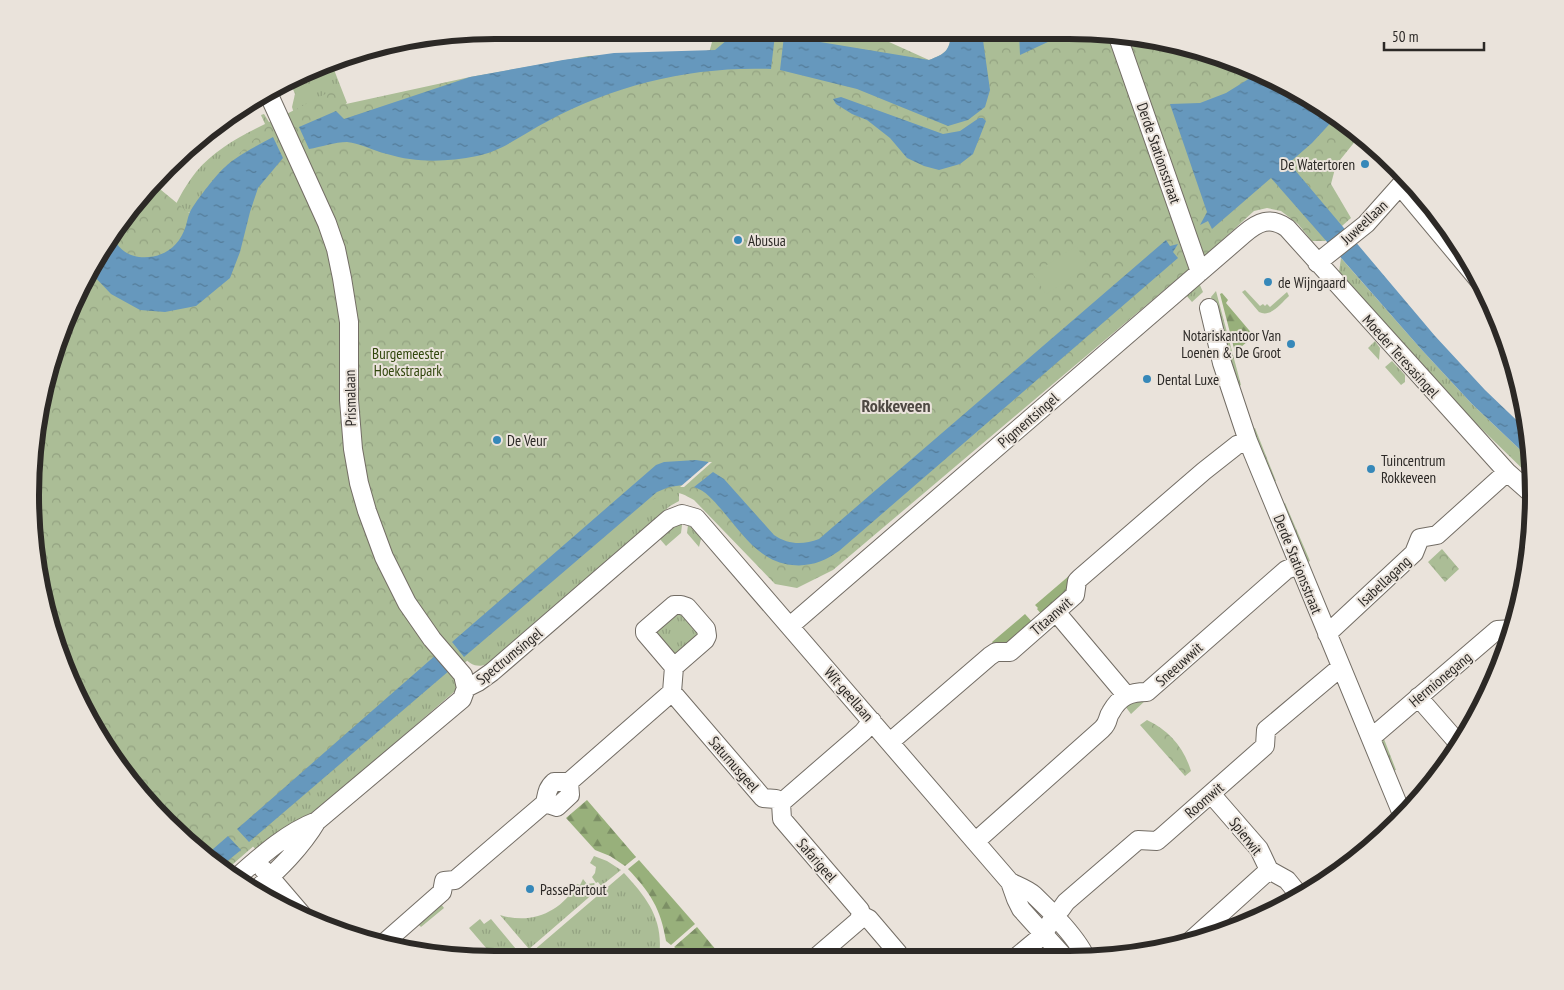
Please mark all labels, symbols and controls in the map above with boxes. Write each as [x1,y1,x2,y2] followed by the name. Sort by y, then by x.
[1384,20,1484,52] scale bar
[1392,27,1418,46] text: 50 m
[1133,100,1185,206] street label: Derde Stationsstraat
[1280,155,1355,174] place label: De Watertoren
[1359,158,1371,170] marker: De Watertoren
[1336,196,1391,249] street label: Juweellaan
[748,231,786,250] place label: Abusua
[732,234,744,246] marker: Abusua
[1278,273,1346,292] place label: de Wijngaard
[1262,276,1274,288] marker: de Wijngaard
[1359,310,1444,402] street label: Moeder Teresasingel
[1181,326,1281,362] place label: Notariskantoor Van Loenen & De Groot
[1285,338,1297,350] marker: Notariskantoor Van Loenen & De Groot
[372,344,445,380] park label: Burgemeester Hoekstrapark
[340,370,360,426] street label: Prismalaan
[1157,370,1219,389] place label: Dental Luxe
[1141,373,1153,385] marker: Dental Luxe
[994,388,1063,452] street label: Pigmentsingel
[861,394,931,417] district label: Rokkeveen
[507,431,548,450] place label: De Veur
[491,434,503,446] marker: De Veur
[1381,451,1445,487] place label: Tuincentrum Rokkeveen
[1365,463,1377,475] marker: Tuincentrum Rokkeveen
[1269,512,1327,616] street label: Derde Stationsstraat
[1353,552,1415,610] street label: Isabellagang
[1026,593,1076,639] street label: Titaanwit
[472,623,546,689] street label: Spectrumsingel
[1151,638,1207,690] street label: Sneeuwwit
[1405,647,1475,711] street label: Hermionegang
[820,663,878,725] street label: Wit-geellaan
[705,732,764,796] street label: Saturnusgeel
[1181,778,1227,822] street label: Roomwit
[1225,813,1267,859] street label: Spierwit
[793,834,842,886] street label: Safarigeel
[540,880,607,899] place label: PassePartout
[524,883,536,895] marker: PassePartout

